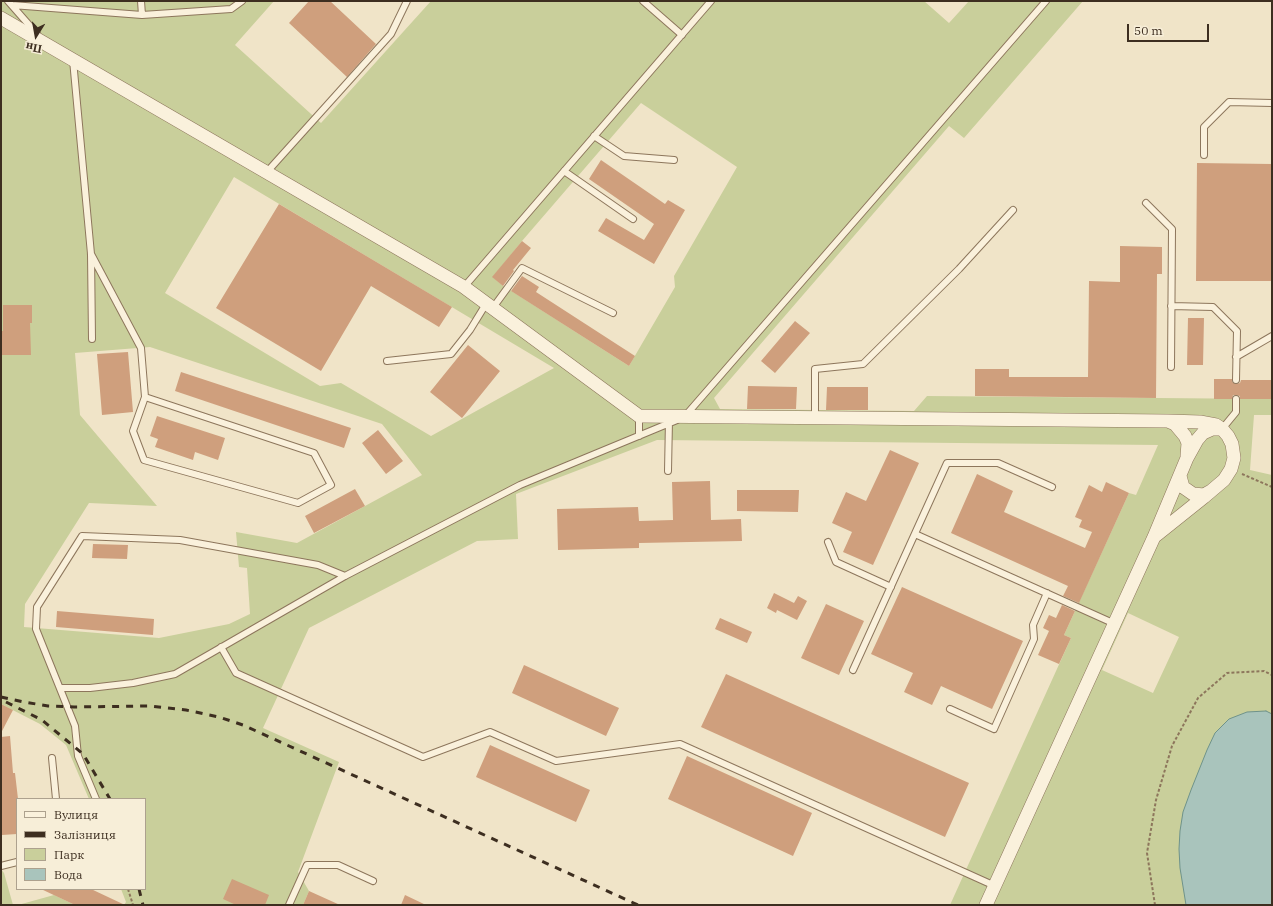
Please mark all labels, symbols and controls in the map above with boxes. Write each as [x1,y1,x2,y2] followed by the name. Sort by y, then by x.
[16,16,56,56] north arrow
[1129,16,1211,42] scale bar
[1134,23,1163,38] text: 50 m
[24,39,43,56] text: Пн
[16,798,146,890] legend
[54,807,98,822] text: Вулиця
[54,827,116,842] text: Залізниця
[54,847,84,862] text: Парк
[54,867,82,882] text: Вода

